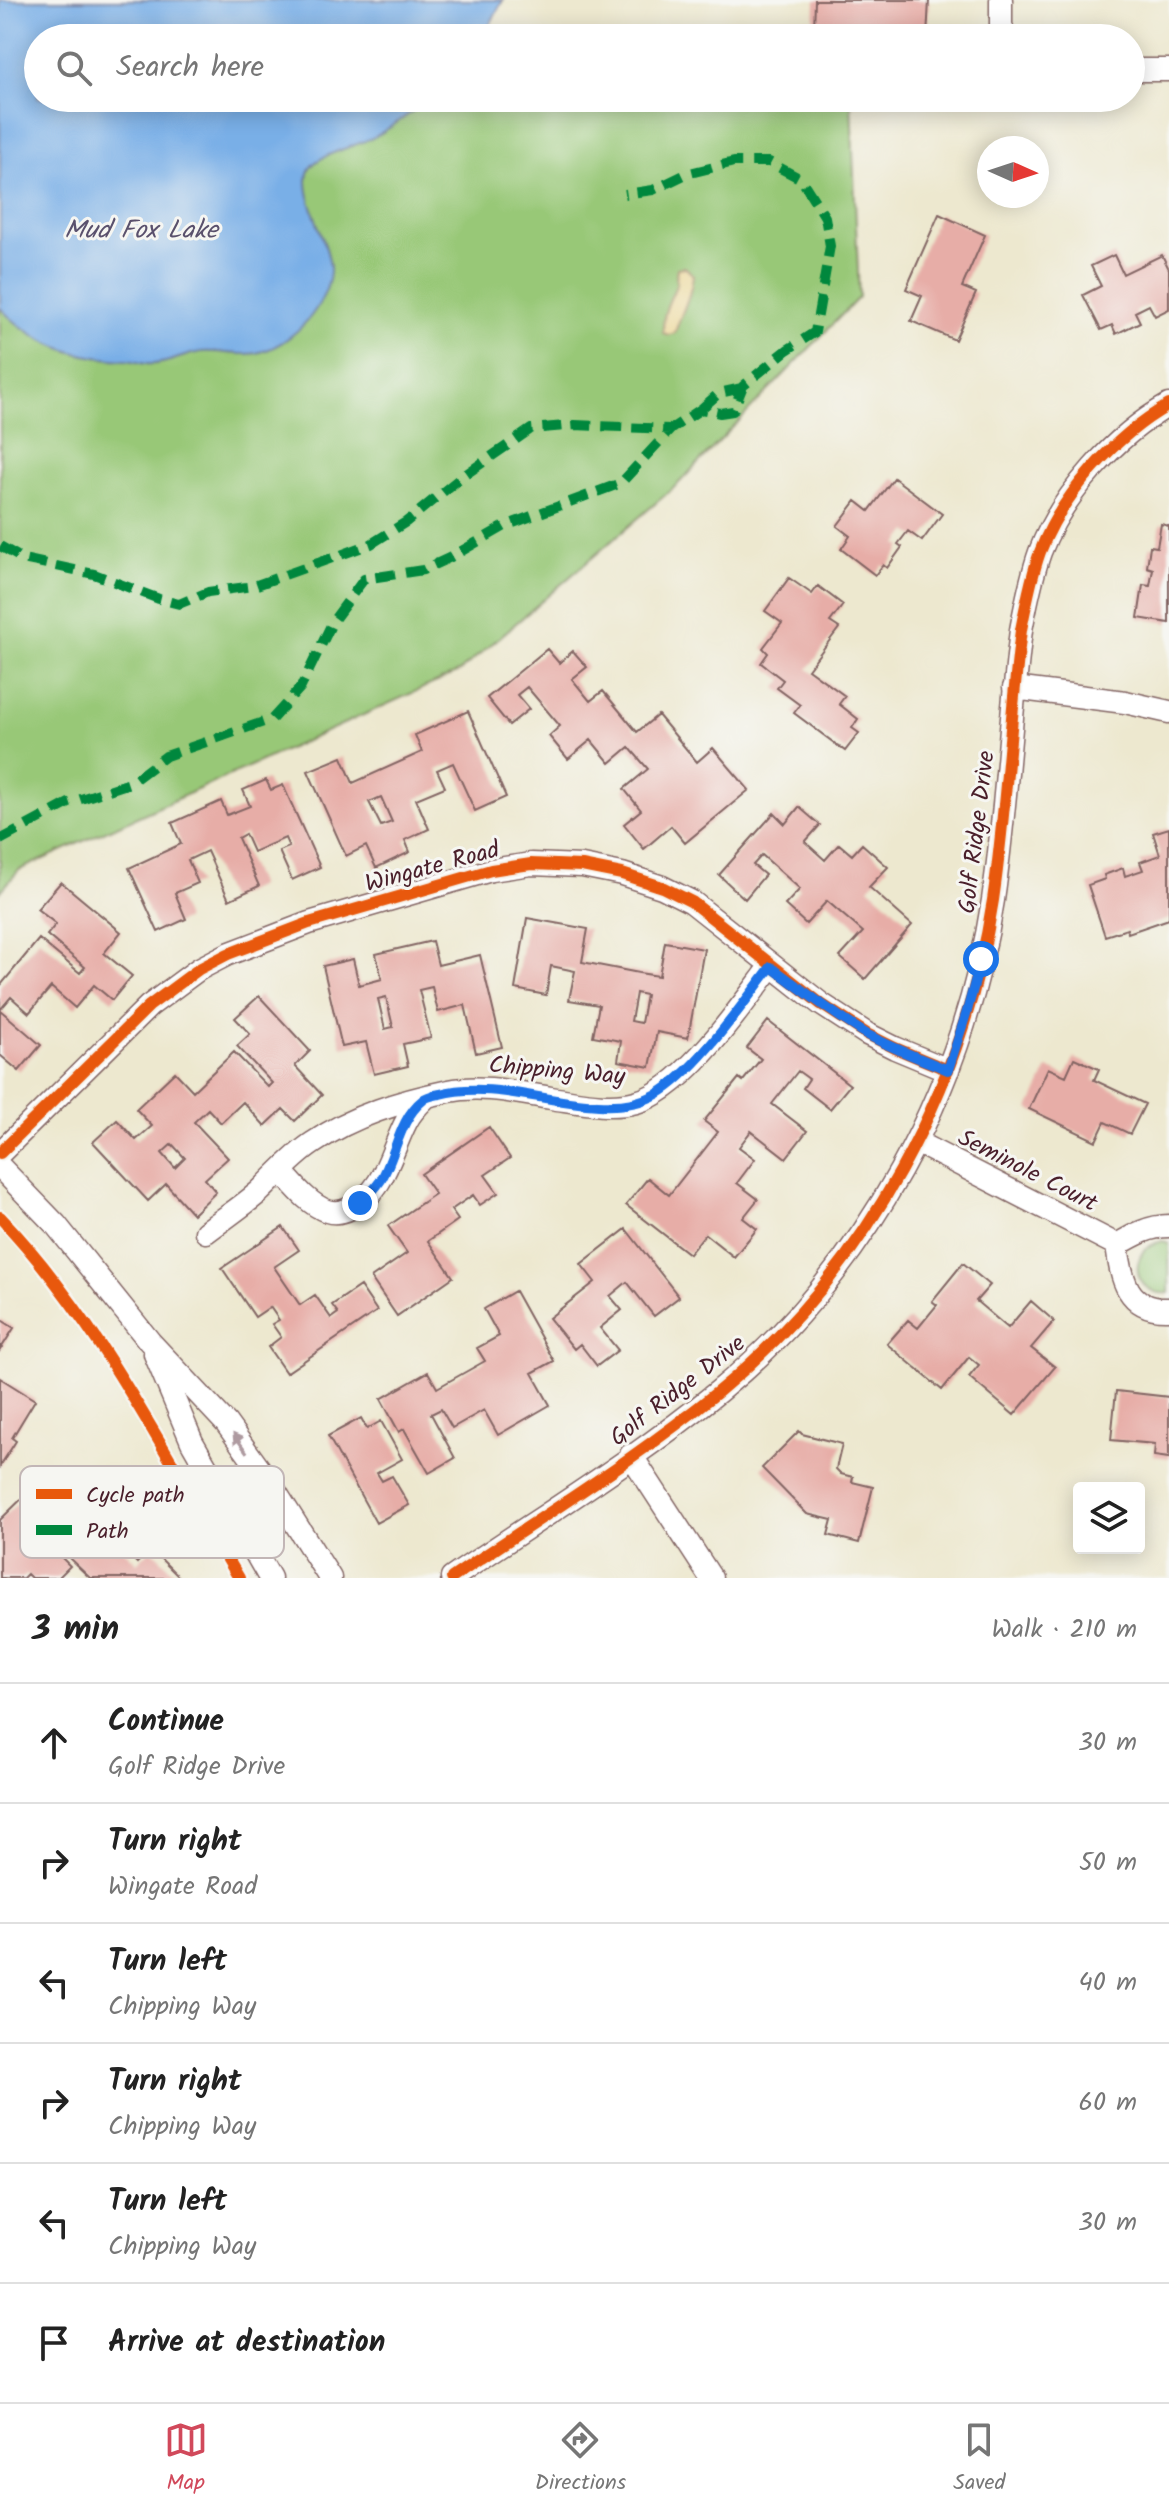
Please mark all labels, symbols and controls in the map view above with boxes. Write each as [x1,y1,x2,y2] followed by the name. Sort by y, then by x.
[24,24,1145,112] search box
[116,44,264,92] text: Search here
[52,46,96,90] icon: search
[977,136,1049,208] north arrow
[64,210,220,252] water label: Mud Fox Lake
[948,748,1007,916] street label: Golf Ridge Drive
[361,831,505,904] street label: Wingate Road
[963,941,999,977] route start
[487,1046,627,1097] street label: Chipping Way
[951,1119,1105,1224] street label: Seminole Court
[342,1185,378,1221] route end
[601,1325,755,1457] street label: Golf Ridge Drive
[233,1432,249,1453] one-way arrow
[20,1466,284,1558] legend
[86,1479,185,1514] text: Cycle path
[1073,1482,1145,1554] map controls
[1073,1482,1145,1554] button: layers
[86,1515,129,1550] text: Path
[32,1603,119,1657] text: 3 min
[992,1609,1137,1651] text: Walk · 210 m
[108,1698,224,1746] text: Continue
[32,1721,76,1765] icon: ahead
[1078,1722,1137,1764] text: 30 m
[108,1746,285,1788] text: Golf Ridge Drive
[108,1818,241,1866] text: Turn right
[32,1841,76,1885] icon: right
[1079,1842,1137,1884] text: 50 m
[108,1866,257,1908] text: Wingate Road
[108,1938,227,1986] text: Turn left
[32,1961,76,2005] icon: left
[1079,1962,1137,2004] text: 40 m
[108,1986,256,2028] text: Chipping Way
[108,2058,241,2106] text: Turn right
[32,2081,76,2125] icon: right
[1078,2082,1137,2124] text: 60 m
[108,2106,256,2148] text: Chipping Way
[108,2178,227,2226] text: Turn left
[32,2201,76,2245] icon: left
[1078,2202,1137,2244] text: 30 m
[108,2226,256,2268] text: Chipping Way
[108,2319,385,2367] text: Arrive at destination
[32,2321,76,2365] icon: arrive
[164,2418,208,2501] tab: Map
[535,2418,626,2501] tab: Directions
[953,2418,1005,2501] tab: Saved

